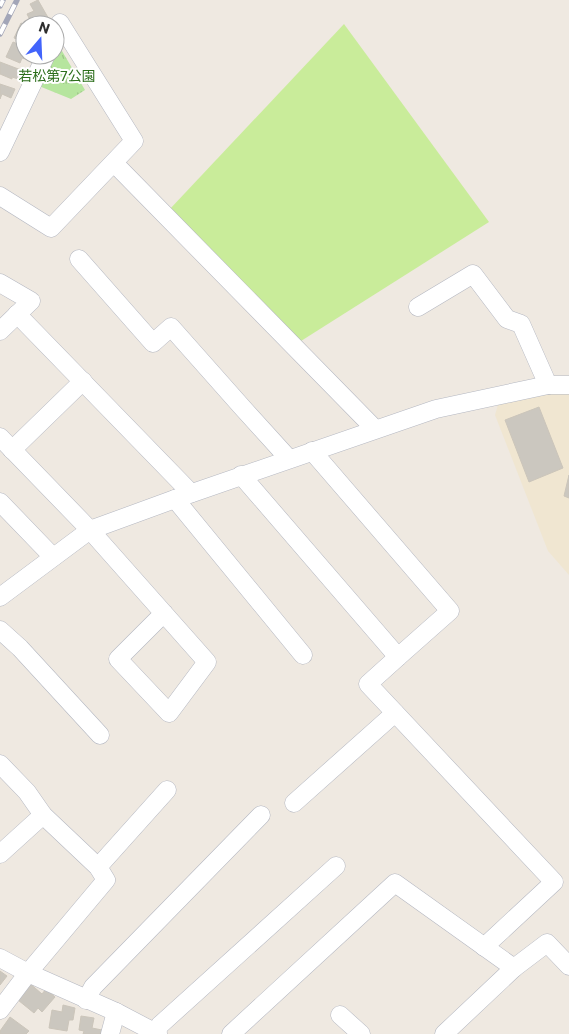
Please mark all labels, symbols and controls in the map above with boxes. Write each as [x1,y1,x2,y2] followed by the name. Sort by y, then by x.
[15,15,65,65] north arrow
[37,17,52,37] text: N
[18,67,96,84] park label: 若松第7公園

